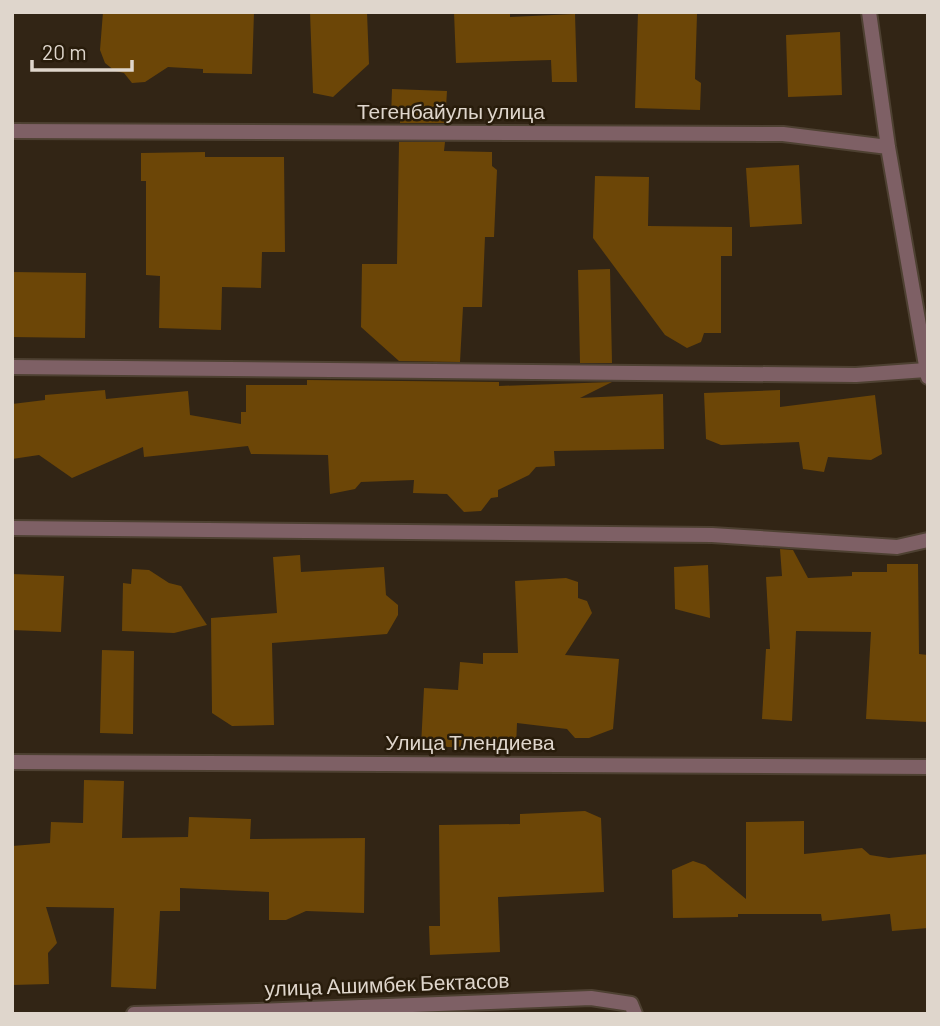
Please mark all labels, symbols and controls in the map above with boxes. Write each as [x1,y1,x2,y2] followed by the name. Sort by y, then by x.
[32,28,131,72] scale bar
[42,39,87,64] text: 20 m
[357,98,545,123] street label: Тегенбайулы улица
[385,729,555,754] street label: Улица Тлендиева
[264,967,510,1000] street label: улица Ашимбек Бектасов

